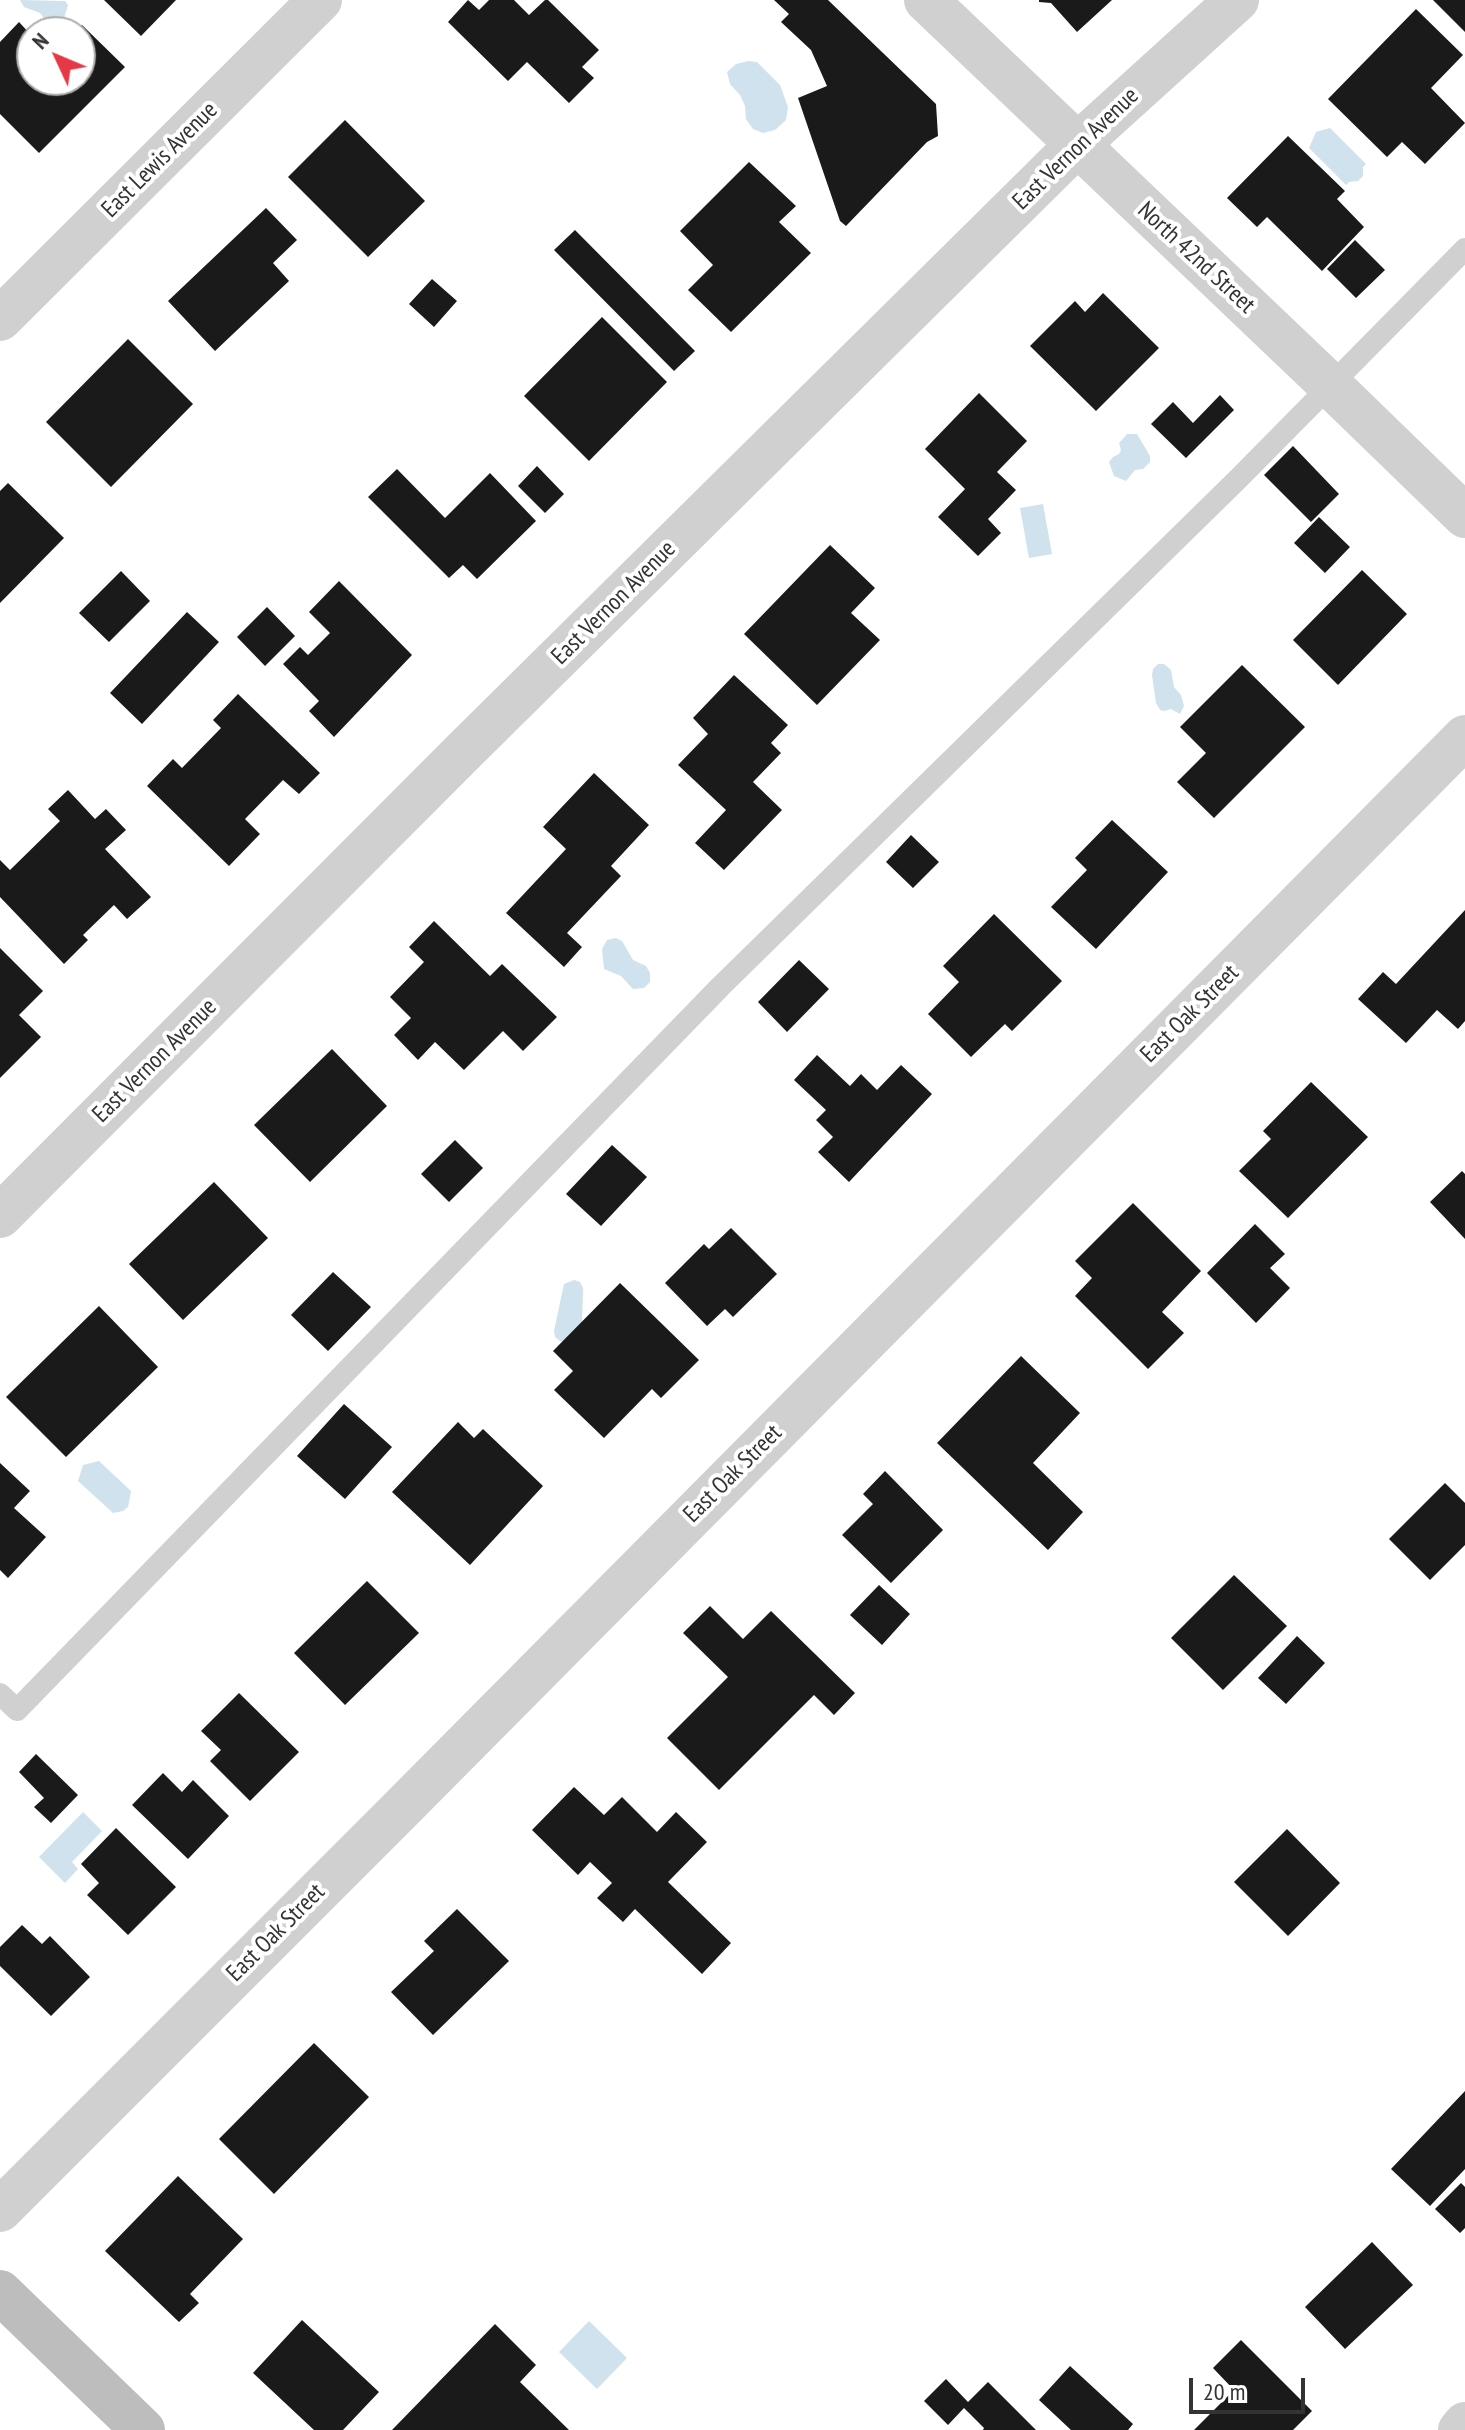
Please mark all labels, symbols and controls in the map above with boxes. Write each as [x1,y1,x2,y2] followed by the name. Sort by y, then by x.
[16,16,96,96] north arrow
[26,27,54,55] text: N
[1007,82,1145,216] street label: East Vernon Avenue
[96,96,224,224] street label: East Lewis Avenue
[1131,196,1261,320] street label: North 42nd Street
[546,535,682,671] street label: East Vernon Avenue
[1135,959,1245,1069] street label: East Oak Street
[87,993,223,1129] street label: East Vernon Avenue
[678,1419,788,1529] street label: East Oak Street
[221,1878,331,1988] street label: East Oak Street
[1193,2362,1309,2412] scale bar
[1203,2376,1245,2407] text: 20 m

